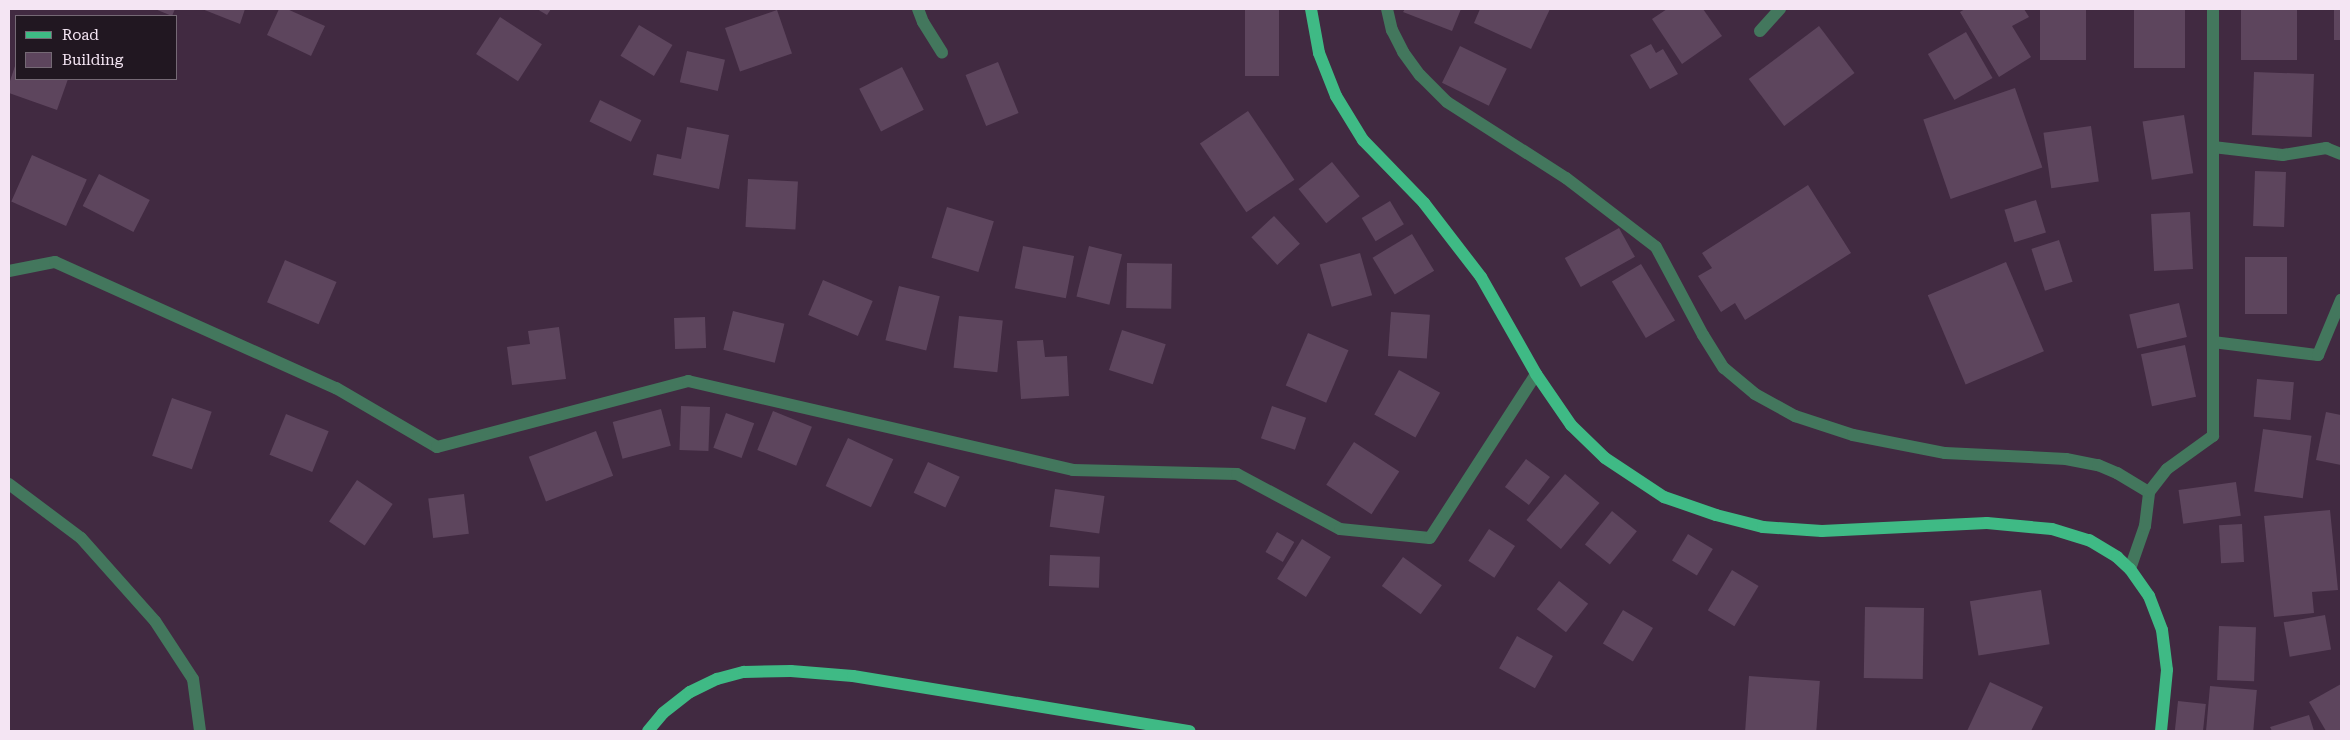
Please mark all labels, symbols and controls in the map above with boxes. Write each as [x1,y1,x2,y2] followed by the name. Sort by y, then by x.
[15,15,178,80] legend
[62,26,99,44] text: Road
[62,51,123,69] text: Building

